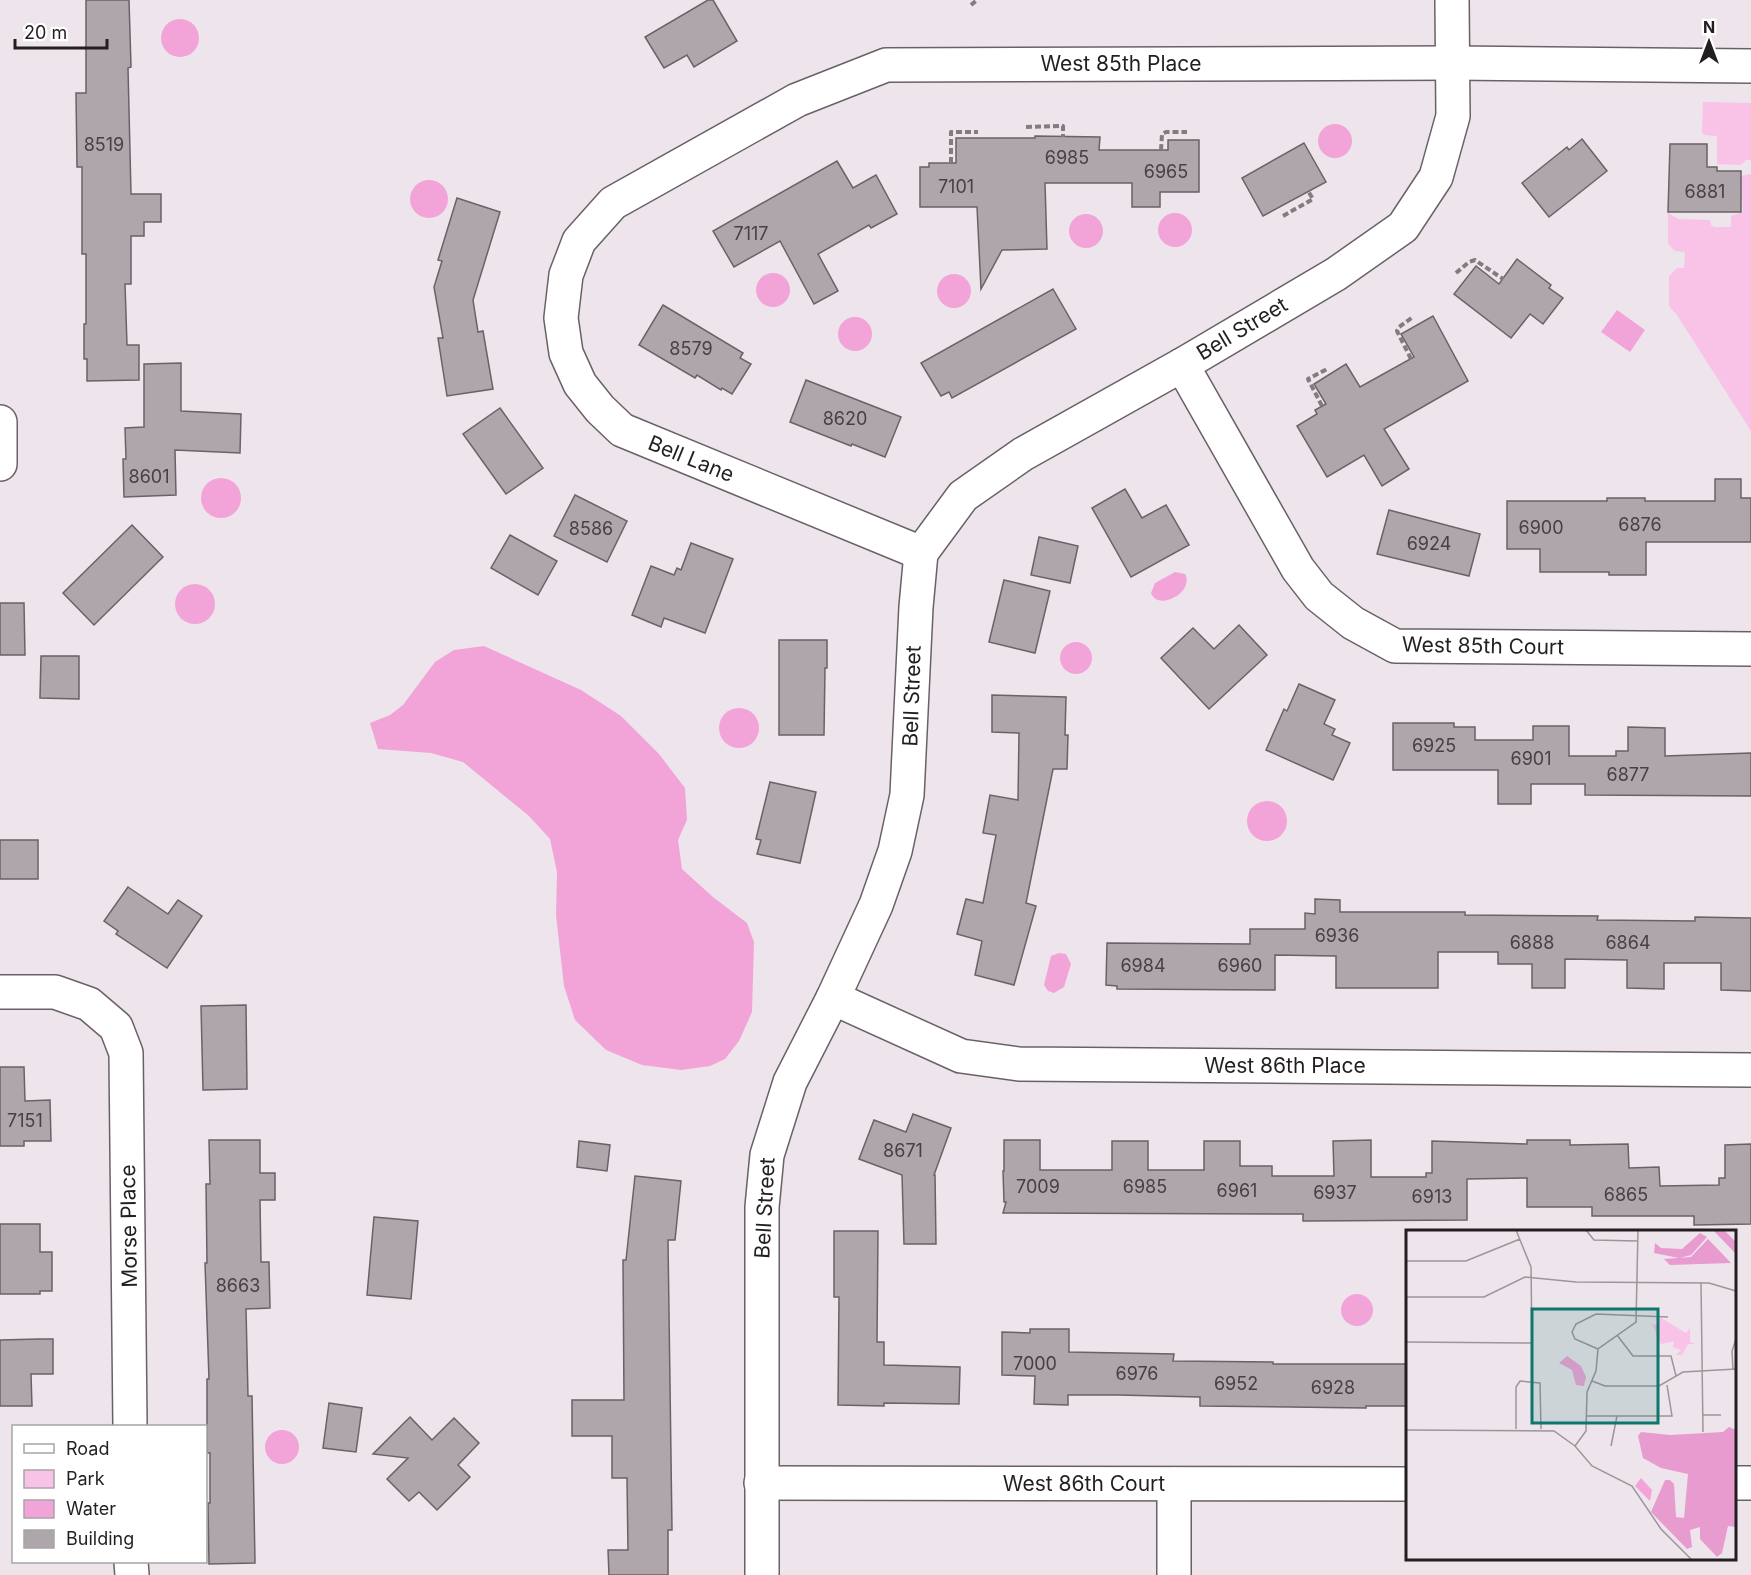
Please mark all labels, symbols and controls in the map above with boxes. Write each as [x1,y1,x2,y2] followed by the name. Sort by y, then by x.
[15,12,106,50] scale bar
[1679,12,1739,72] north arrow
[1703,17,1715,37] text: N
[24,22,67,43] text: 20 m
[1040,51,1202,76] street label: West 85th Place
[84,134,124,155] house number: 8519
[1045,147,1089,168] house number: 6985
[1144,161,1188,182] house number: 6965
[938,176,974,197] house number: 7101
[1685,181,1725,202] house number: 6881
[733,223,769,244] house number: 7117
[1192,292,1292,365] street label: Bell Street
[669,338,713,359] house number: 8579
[823,408,867,429] house number: 8620
[645,430,738,487] street label: Bell Lane
[129,466,169,487] house number: 8601
[1618,514,1662,535] house number: 6876
[1518,517,1564,538] house number: 6900
[569,518,613,539] house number: 8586
[1407,533,1451,554] house number: 6924
[1402,632,1564,659] street label: West 85th Court
[897,645,926,747] street label: Bell Street
[1412,735,1456,756] house number: 6925
[1510,748,1552,769] house number: 6901
[1606,764,1650,785] house number: 6877
[1315,925,1359,946] house number: 6936
[1510,932,1554,953] house number: 6888
[1605,932,1651,953] house number: 6864
[1120,955,1166,976] house number: 6984
[1218,955,1262,976] house number: 6960
[1204,1053,1366,1078] street label: West 86th Place
[7,1110,43,1131] house number: 7151
[883,1140,923,1161] house number: 8671
[749,1157,780,1259] street label: Bell Street
[115,1164,142,1288] street label: Morse Place
[1016,1176,1060,1197] house number: 7009
[1123,1176,1167,1197] house number: 6985
[1217,1180,1257,1201] house number: 6961
[1313,1182,1357,1203] house number: 6937
[1604,1184,1648,1205] house number: 6865
[1412,1186,1452,1207] house number: 6913
[1406,1230,1736,1560] inset map
[216,1275,260,1296] house number: 8663
[1013,1353,1057,1374] house number: 7000
[1115,1363,1159,1384] house number: 6976
[1214,1373,1258,1394] house number: 6952
[1311,1377,1355,1398] house number: 6928
[12,1425,207,1563] legend
[66,1438,109,1459] text: Road
[66,1468,105,1489] text: Park
[1003,1471,1165,1496] street label: West 86th Court
[66,1498,116,1519] text: Water
[66,1528,134,1549] text: Building

